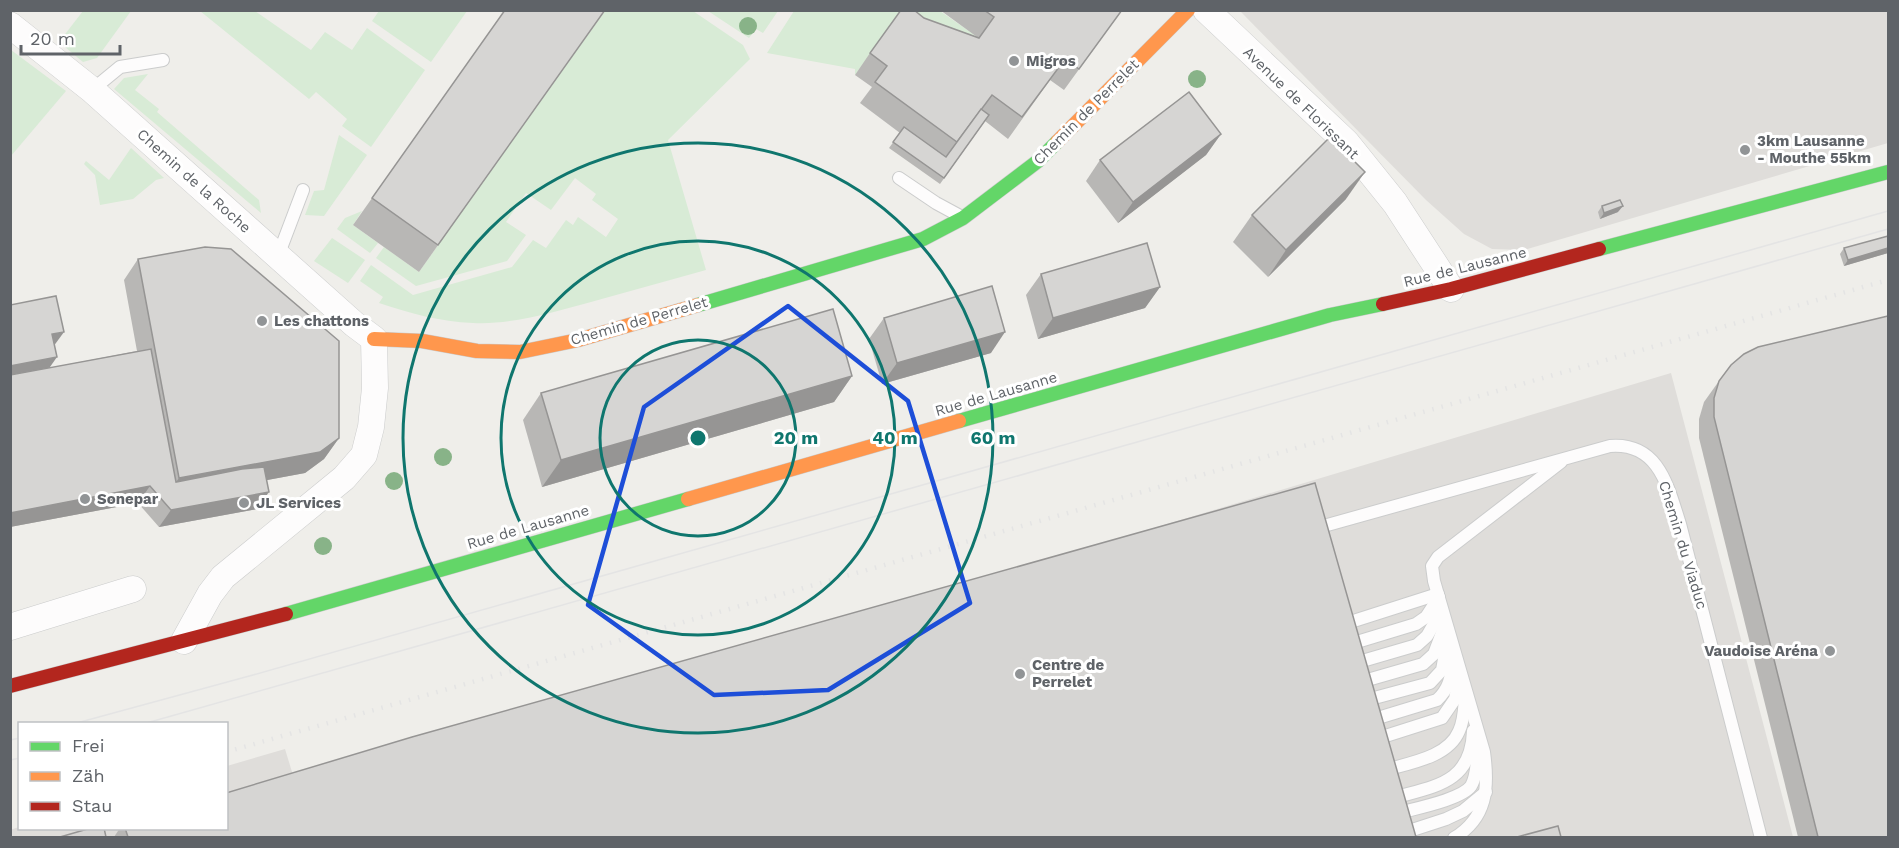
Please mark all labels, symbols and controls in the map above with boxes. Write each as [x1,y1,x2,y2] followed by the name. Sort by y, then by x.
[21,18,120,56] scale bar
[30,28,75,49] text: 20 m
[1239,43,1363,163] street label: Avenue de Florissant
[1026,52,1076,70] place label: Migros
[1007,54,1021,68] marker: Migros
[1030,55,1143,168] street label: Chemin de Perrelet
[133,125,255,237] street label: Chemin de la Roche
[1757,132,1871,167] place label: 3km Lausanne - Mouthe 55km
[1738,143,1752,157] marker: 3km Lausanne - Mouthe 55km
[1402,243,1528,291] street label: Rue de Lausanne
[568,293,710,349] street label: Chemin de Perrelet
[274,312,369,330] place label: Les chattons
[255,314,269,328] marker: Les chattons
[933,368,1059,420] street label: Rue de Lausanne
[774,427,818,448] text: 20 m
[872,427,918,448] text: 40 m
[971,427,1015,448] text: 60 m
[688,428,708,448] centre of rings
[1655,479,1711,611] street label: Chemin du Viaduc
[97,490,159,508] place label: Sonepar
[78,492,92,506] marker: Sonepar
[256,494,341,512] place label: JL Services
[237,496,251,510] marker: JL Services
[465,501,591,553] street label: Rue de Lausanne
[1704,642,1818,660] place label: Vaudoise Aréna
[1823,644,1837,658] marker: Vaudoise Aréna
[1032,656,1104,691] place label: Centre de Perrelet
[1013,667,1027,681] marker: Centre de Perrelet
[18,722,228,830] legend
[72,735,104,756] text: Frei
[72,765,105,786] text: Zäh
[72,795,112,816] text: Stau

